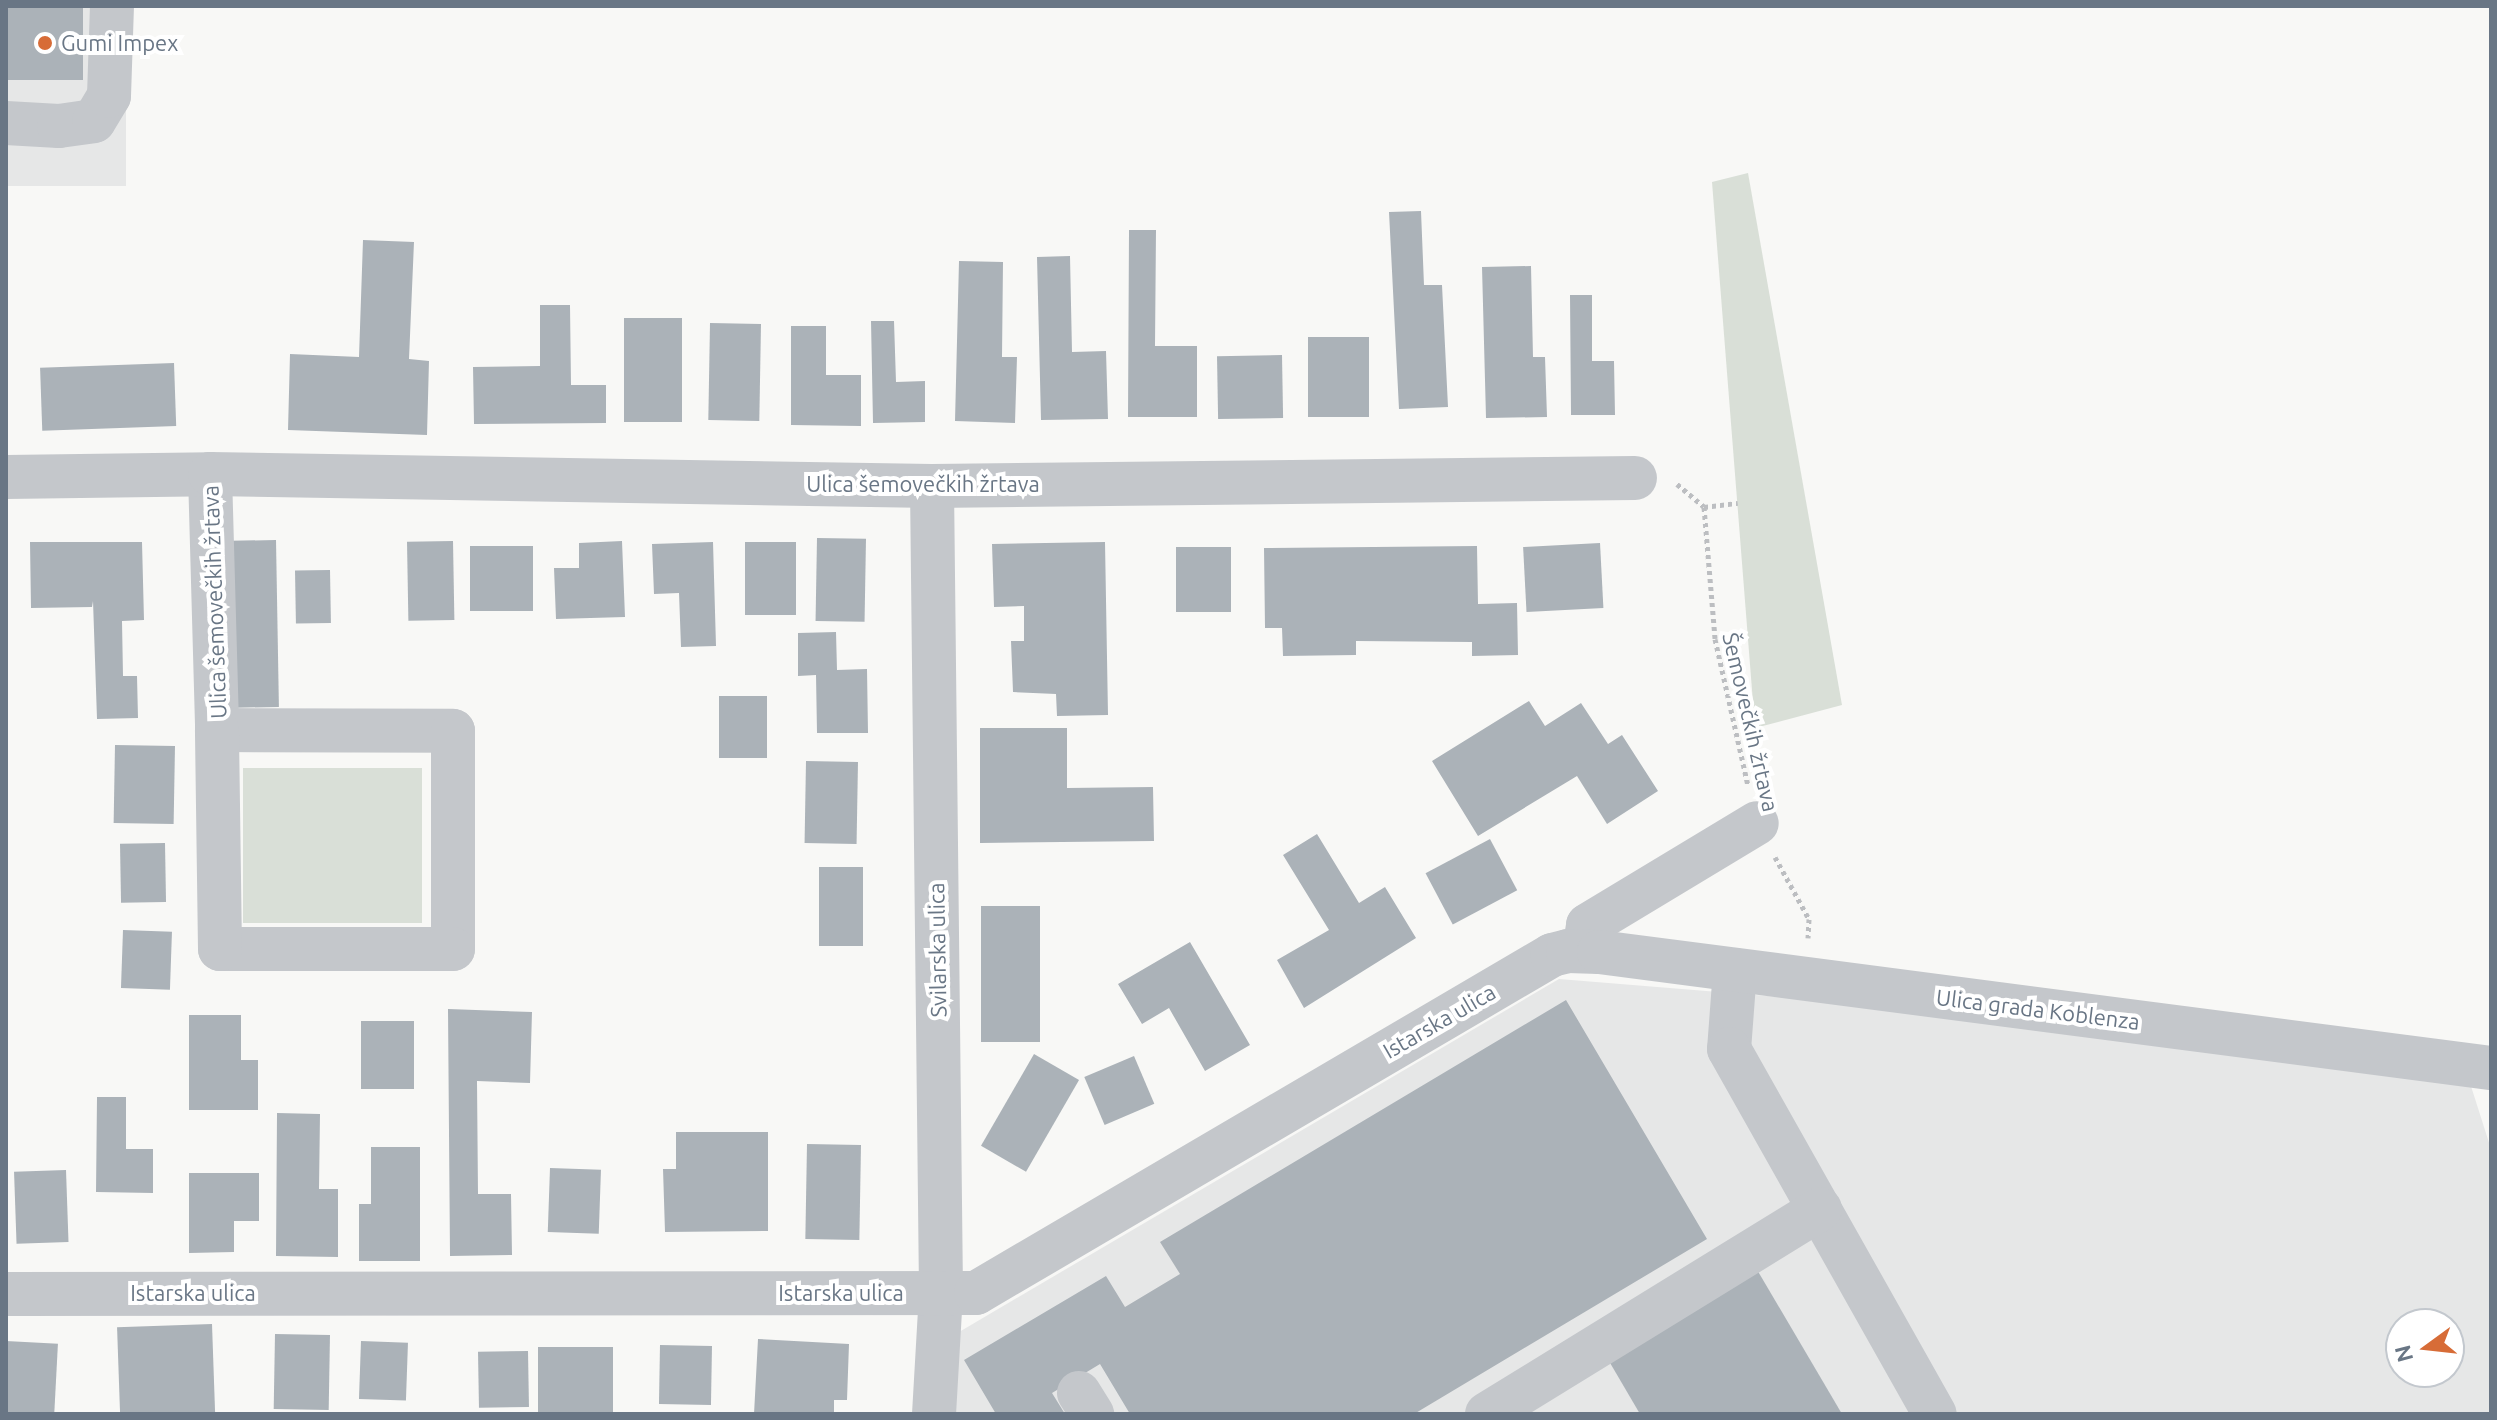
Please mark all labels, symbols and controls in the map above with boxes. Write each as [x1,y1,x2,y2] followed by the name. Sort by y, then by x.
[61,30,178,56] place label: Gumi Impex
[36,34,54,52] marker: Gumi Impex
[806,471,1040,497] street label: Ulica šemovečkih žrtava
[197,485,231,719] street label: Ulica šemovečkih žrtava
[1718,630,1784,814] street label: Šemovečkih žrtava
[923,882,951,1018] street label: Svilarska ulica
[1378,978,1500,1064] street label: Istarska ulica
[1935,983,2141,1035] street label: Ulica grada Koblenza
[130,1280,256,1306] street label: Istarska ulica
[778,1280,904,1306] street label: Istarska ulica
[2385,1308,2465,1388] north arrow
[2389,1343,2417,1365] text: N

